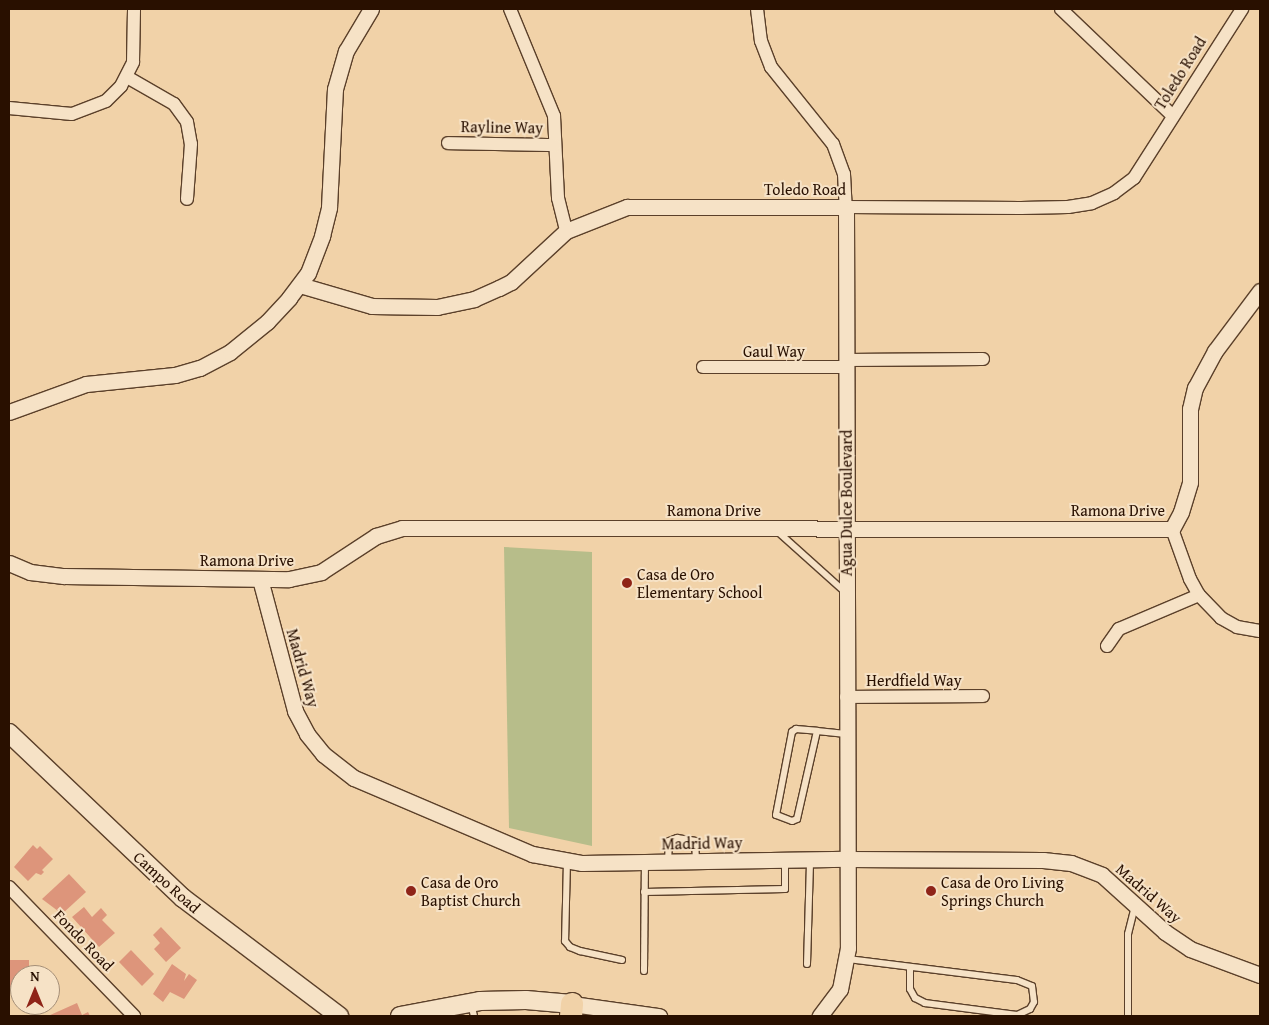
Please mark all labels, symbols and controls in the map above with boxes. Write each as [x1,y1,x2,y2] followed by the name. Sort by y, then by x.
[1150,33,1210,113] street label: Toledo Road
[461,117,543,137] street label: Rayline Way
[764,179,846,199] street label: Toledo Road
[743,341,805,361] street label: Gaul Way
[836,430,856,576] street label: Agua Dulce Boulevard
[667,500,761,520] street label: Ramona Drive
[1071,500,1165,520] street label: Ramona Drive
[200,550,294,570] street label: Ramona Drive
[637,564,762,602] place label: Casa de Oro Elementary School
[621,577,633,589] marker: Casa de Oro Elementary School
[283,626,323,710] street label: Madrid Way
[866,670,962,690] street label: Herdfield Way
[661,833,743,853] street label: Madrid Way
[130,847,204,917] street label: Campo Road
[1112,859,1186,927] street label: Madrid Way
[421,872,520,910] place label: Casa de Oro Baptist Church
[941,872,1064,910] place label: Casa de Oro Living Springs Church
[405,885,417,897] marker: Casa de Oro Baptist Church
[925,885,937,897] marker: Casa de Oro Living Springs Church
[50,905,118,975] street label: Fondo Road
[10,965,60,1015] north arrow
[30,966,40,986] text: N

